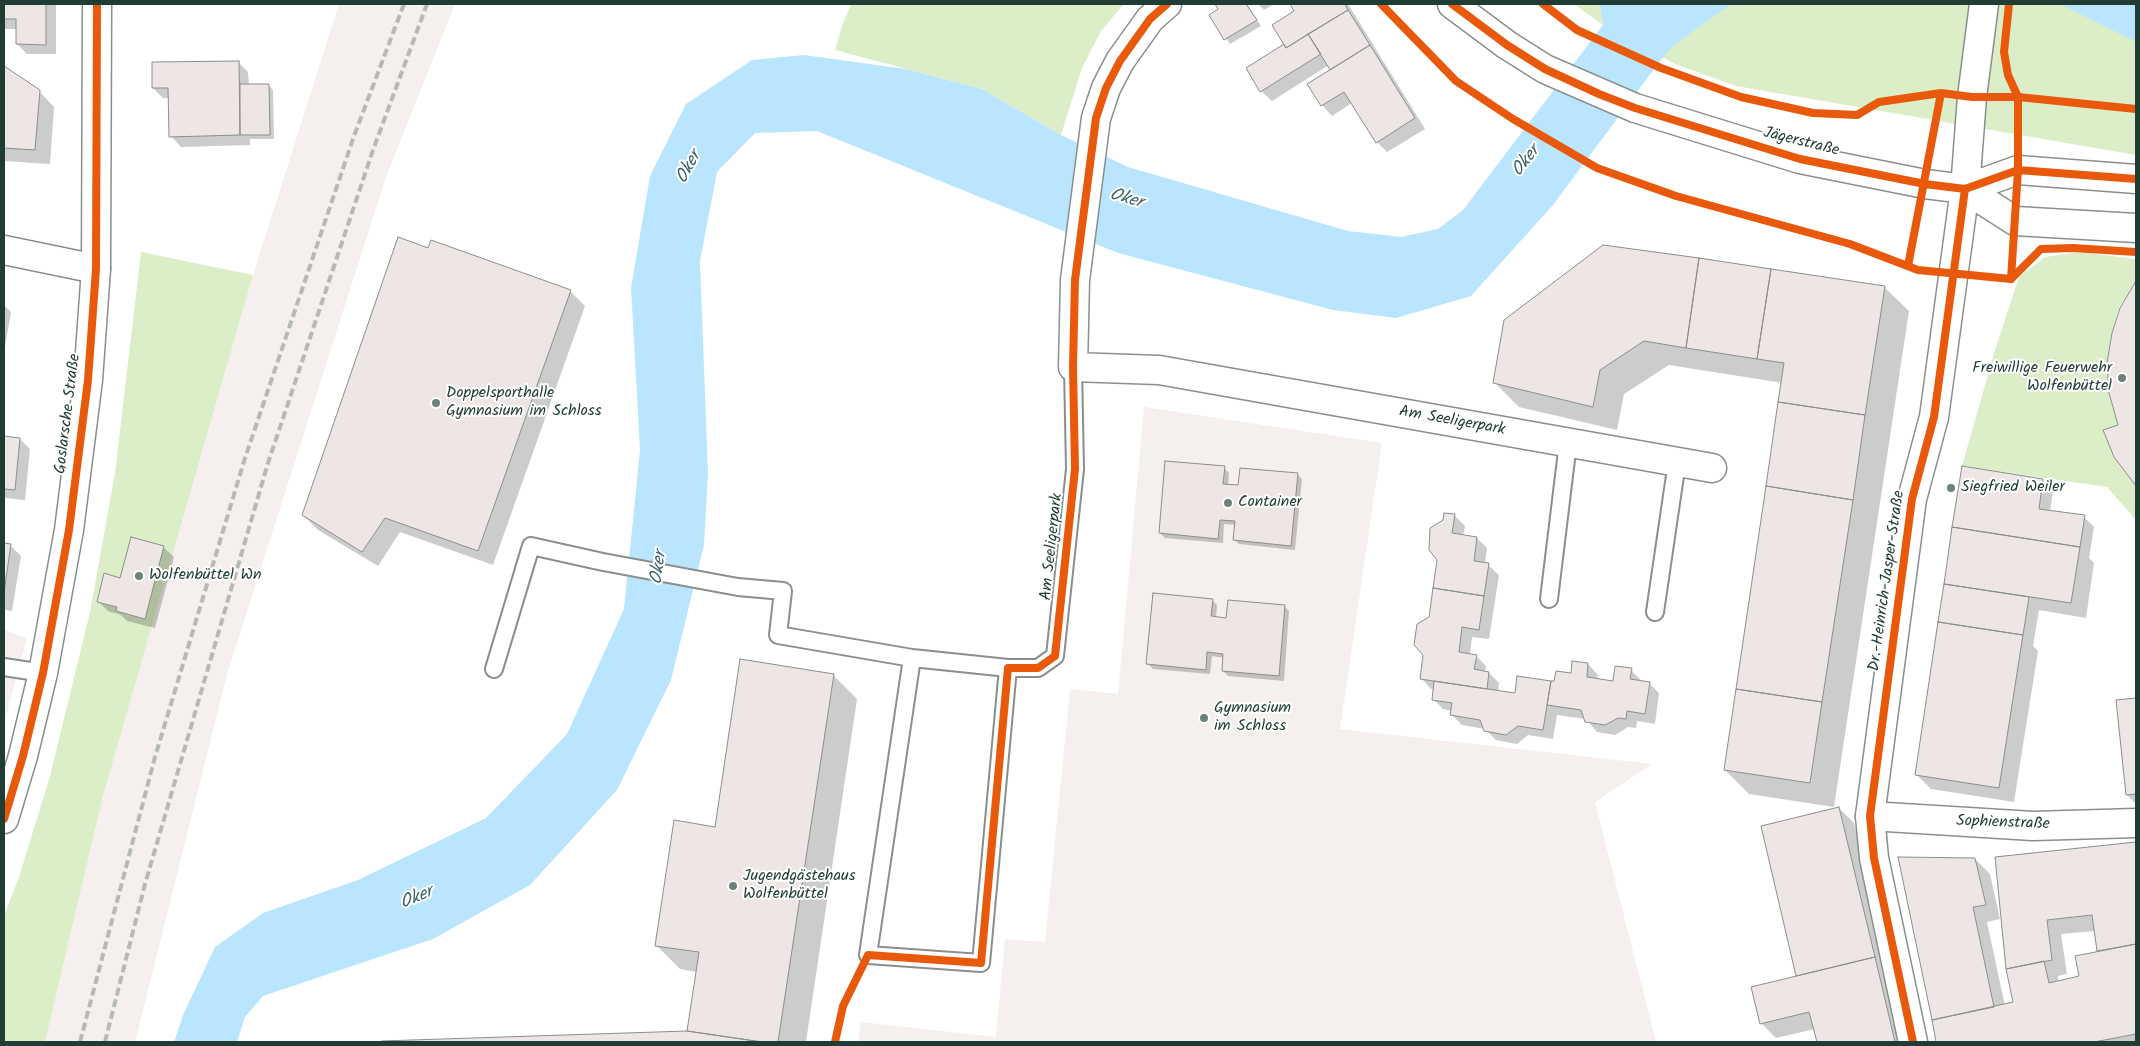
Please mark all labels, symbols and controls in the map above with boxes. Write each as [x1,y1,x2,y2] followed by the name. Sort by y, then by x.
[1761,124,1841,162] street label: Jägerstraße
[1508,142,1546,182] water label: Oker
[673,148,707,188] water label: Oker
[1107,185,1145,215] water label: Oker
[52,353,86,475] street label: Goslarsche Straße
[1972,359,2112,397] place label: Freiwillige Feuerwehr Wolfenbüttel
[2116,372,2128,384] marker: Freiwillige Feuerwehr Wolfenbüttel
[446,384,601,422] place label: Doppelsporthalle Gymnasium im Schloss
[430,397,442,409] marker: Doppelsporthalle Gymnasium im Schloss
[1397,403,1507,441] street label: Am Seeligerpark
[1961,478,2065,498] place label: Siegfried Weiler
[1945,482,1957,494] marker: Siegfried Weiler
[1866,489,1910,673] street label: Dr.-Heinrich-Jasper-Straße
[1038,493,1068,601] street label: Am Seeligerpark
[1238,493,1302,513] place label: Container
[1222,497,1234,509] marker: Container
[647,550,673,586] water label: Oker
[149,566,261,586] place label: Wolfenbüttel Wn
[133,570,145,582] marker: Wolfenbüttel Wn
[1214,699,1291,737] place label: Gymnasium im Schloss
[1198,712,1210,724] marker: Gymnasium im Schloss
[1956,813,2050,835] street label: Sophienstraße
[743,867,855,905] place label: Jugendgästehaus Wolfenbüttel
[727,880,739,892] marker: Jugendgästehaus Wolfenbüttel
[397,883,437,915] water label: Oker

